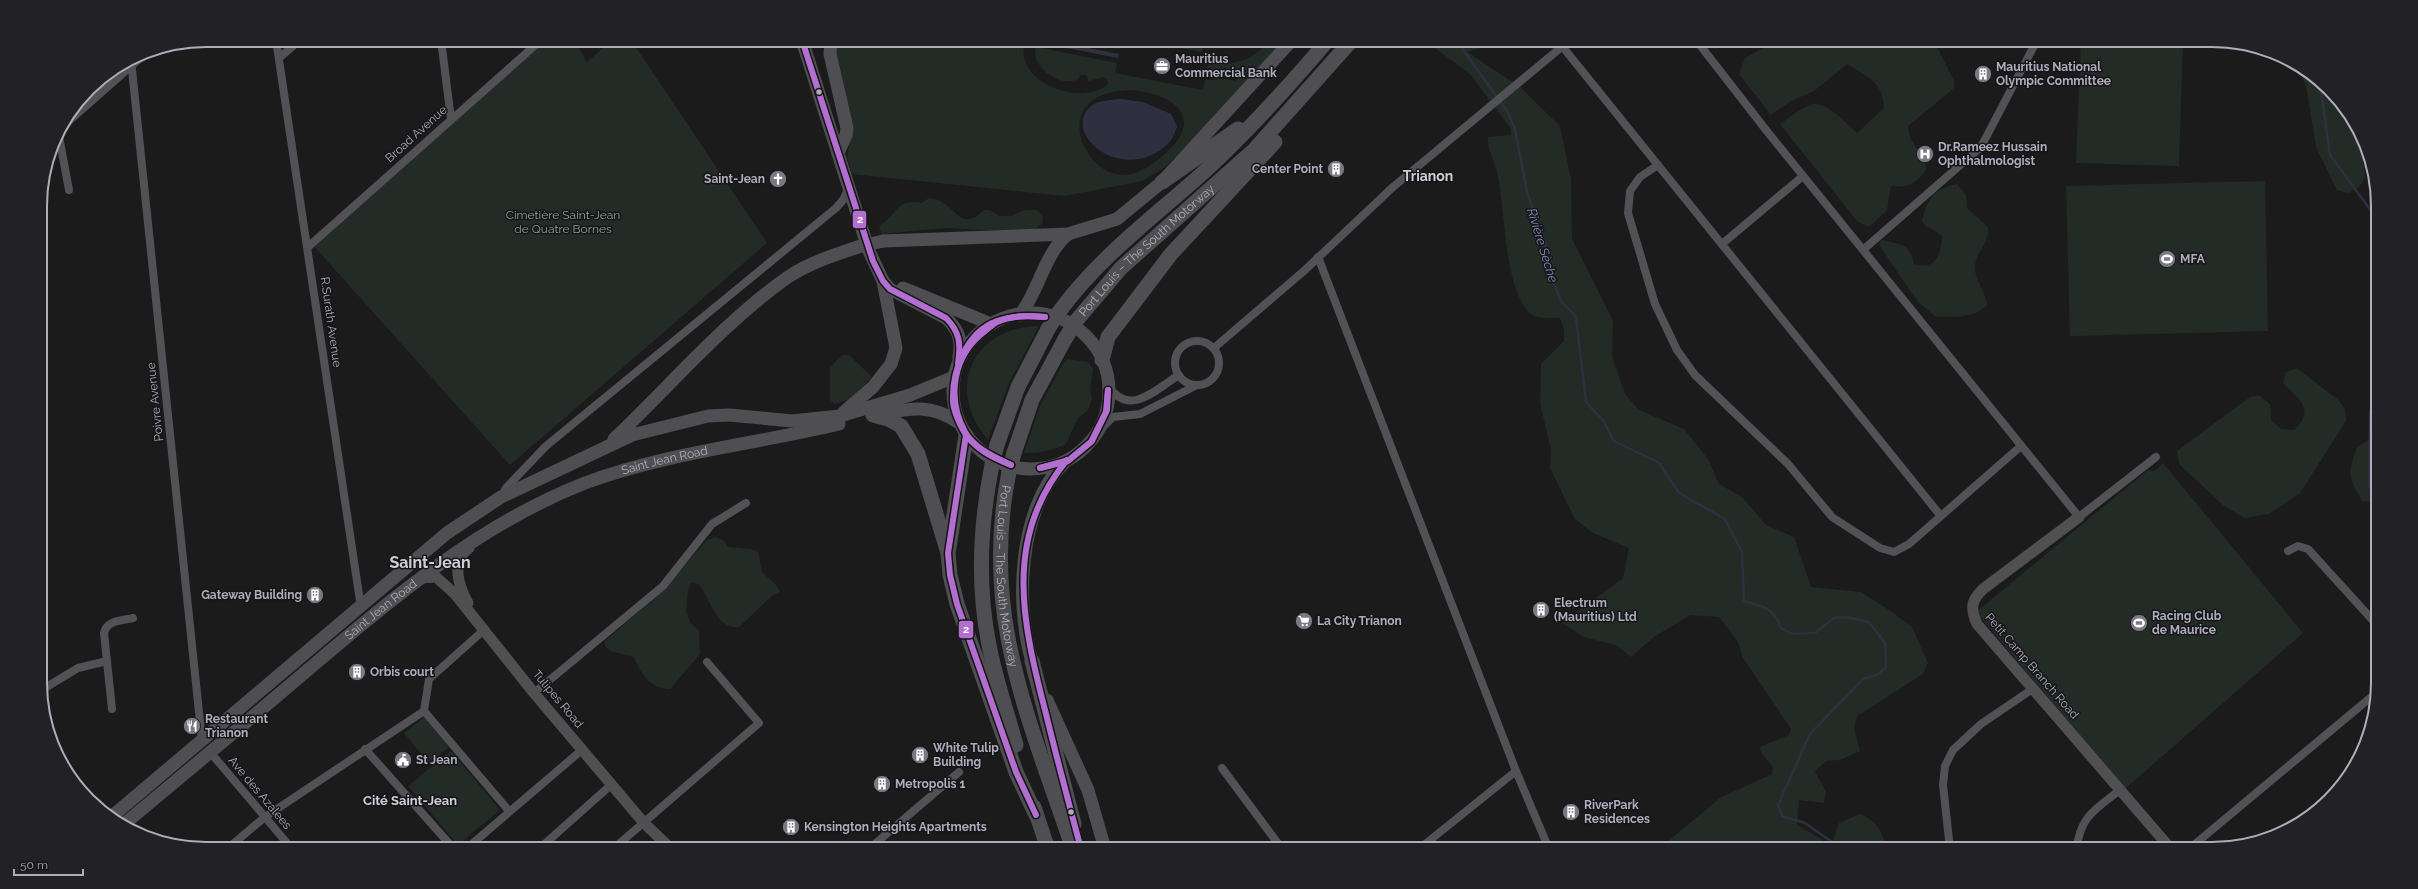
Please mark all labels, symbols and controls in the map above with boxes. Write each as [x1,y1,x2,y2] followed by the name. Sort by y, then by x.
[1175,52,1277,80] place label: Mauritius Commercial Bank
[1152,56,1172,76] office icon: Mauritius Commercial Bank
[1996,60,2111,88] place label: Mauritius National Olympic Committee
[1973,64,1993,84] building icon: Mauritius National Olympic Committee
[814,87,824,97] unlabelled marker
[382,103,450,165] street label: Broad Avenue
[1938,140,2047,168] place label: Dr.Rameez Hussain Ophthalmologist
[1915,144,1935,164] hospital icon: Dr.Rameez Hussain Ophthalmologist
[1326,159,1346,179] building icon: Center Point
[1252,162,1323,176] place label: Center Point
[1403,168,1453,184] district label: Trianon
[768,169,788,189] church icon: Saint-Jean
[704,172,765,186] place label: Saint-Jean
[1076,181,1217,319] street label: Port Louis – The South Motorway
[1524,206,1561,284] water label: Rivière Sèche
[506,208,620,236] park label: Cimetière Saint-Jean de Quatre Bornes
[852,210,867,229] line badge: 2
[857,213,863,226] text: 2
[2157,249,2177,269] sports icon: MFA
[2180,252,2206,266] place label: MFA
[318,276,344,368] street label: R.Surath Avenue
[144,362,166,442] street label: Poivre Avenue
[620,444,709,478] street label: Saint Jean Road
[993,484,1021,669] street label: Port Louis – The South Motorway
[389,553,471,572] district label: Saint-Jean
[342,577,420,643] street label: Saint Jean Road
[305,585,325,605] building icon: Gateway Building
[201,588,302,602] place label: Gateway Building
[1554,596,1637,624] place label: Electrum (Mauritius) Ltd
[1531,600,1551,620] building icon: Electrum (Mauritius) Ltd
[2152,609,2222,637] place label: Racing Club de Maurice
[1982,610,2082,722] street label: Petit Camp Branch Road
[1294,611,1314,631] supermarket icon: La City Trianon
[2129,613,2149,633] sports icon: Racing Club de Maurice
[1317,614,1402,628] place label: La City Trianon
[958,620,974,639] line badge: 2
[963,623,969,636] text: 2
[347,662,367,682] building icon: Orbis court
[370,665,434,679] place label: Orbis court
[530,667,586,731] street label: Tulipes Road
[205,712,268,740] place label: Restaurant Trianon
[182,716,202,736] restaurant icon: Restaurant Trianon
[933,741,999,769] place label: White Tulip Building
[910,745,930,765] building icon: White Tulip Building
[393,750,413,770] public building icon: St Jean
[416,753,457,767] place label: St Jean
[225,754,295,832] street label: Ave des Azalees
[872,774,892,794] building icon: Metropolis 1
[895,777,965,791] place label: Metropolis 1
[363,793,457,808] district label: Cité Saint-Jean
[1584,798,1650,826] place label: RiverPark Residences
[1561,802,1581,822] building icon: RiverPark Residences
[1066,807,1076,817] unlabelled marker
[781,817,801,837] building icon: Kensington Heights Apartments
[804,820,987,834] place label: Kensington Heights Apartments
[14,851,83,877] scale bar
[20,858,48,872] text: 50 m

